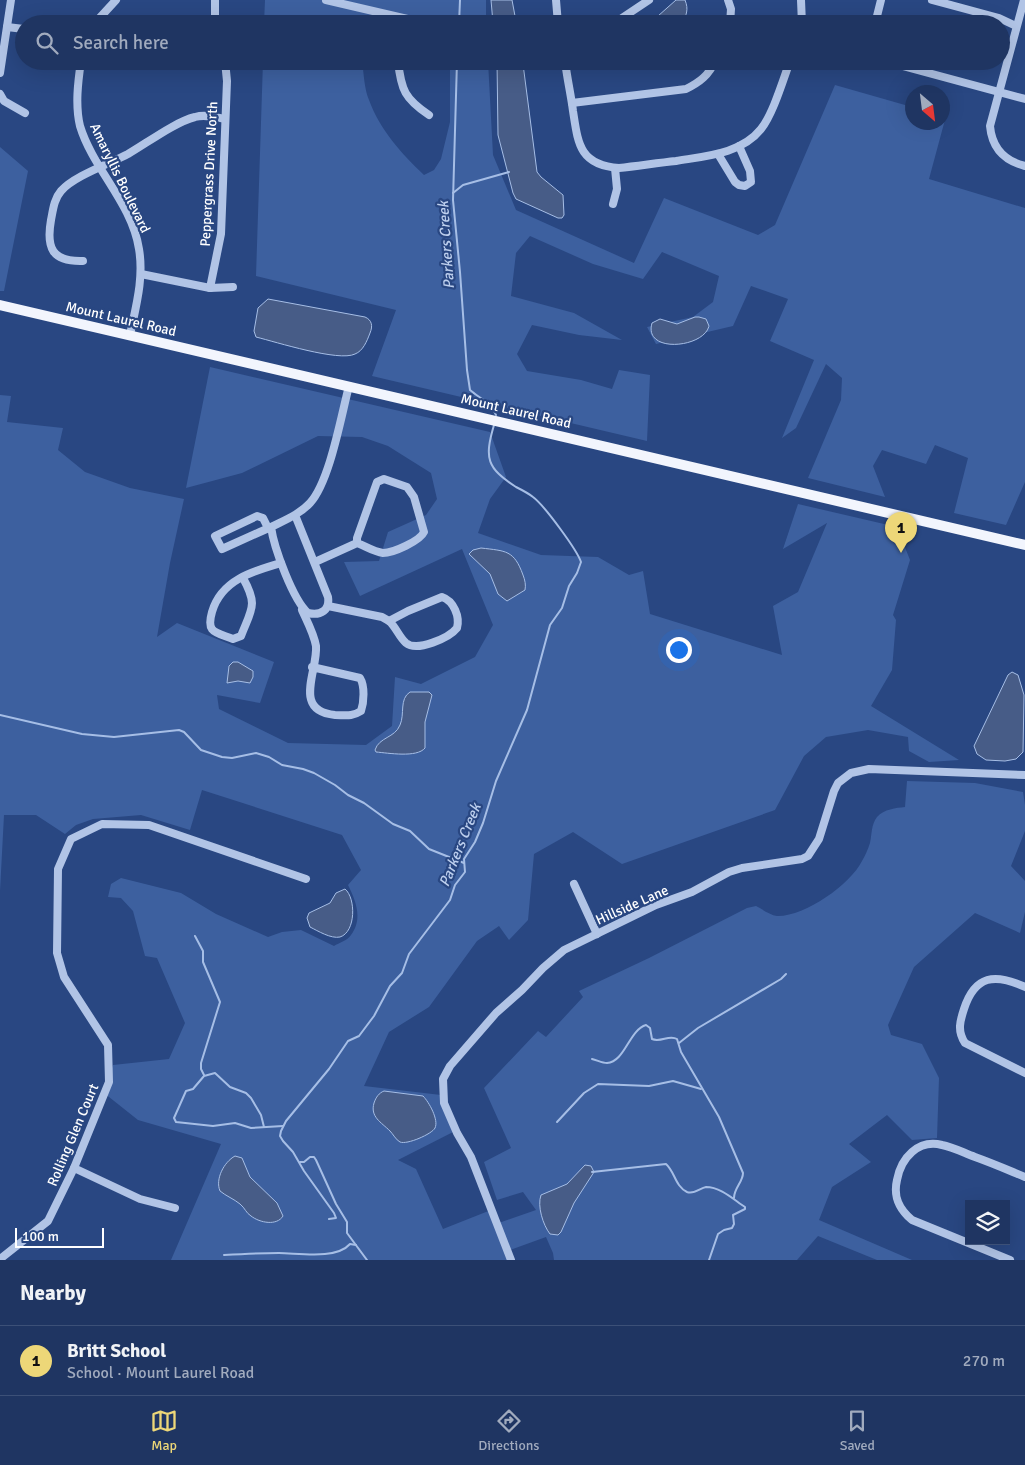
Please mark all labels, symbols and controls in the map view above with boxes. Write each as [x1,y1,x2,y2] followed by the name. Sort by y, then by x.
[15,15,1010,70] search box
[33,29,61,57] icon: search
[73,31,169,55] text: Search here
[905,85,950,130] north arrow
[197,101,221,247] street label: Peppergrass Drive North
[86,120,154,236] street label: Amaryllis Boulevard
[434,199,458,290] water label: Parkers Creek
[64,298,178,340] street label: Mount Laurel Road
[459,390,573,432] street label: Mount Laurel Road
[885,512,917,553] pin: 1
[666,637,692,663] your location
[435,799,485,889] water label: Parkers Creek
[593,881,671,929] street label: Hillside Lane
[44,1081,102,1189] street label: Rolling Glen Court
[965,1200,1010,1245] map controls
[965,1200,1010,1245] button: layers
[15,1225,104,1248] scale bar
[22,1228,59,1245] text: 100 m
[20,1280,86,1306] text: Nearby
[67,1339,166,1363] text: Britt School
[32,1351,40,1371] text: 1
[963,1351,1005,1371] text: 270 m
[67,1363,254,1383] text: School · Mount Laurel Road
[150,1407,178,1454] tab: Map
[478,1407,539,1454] tab: Directions
[840,1407,875,1454] tab: Saved

